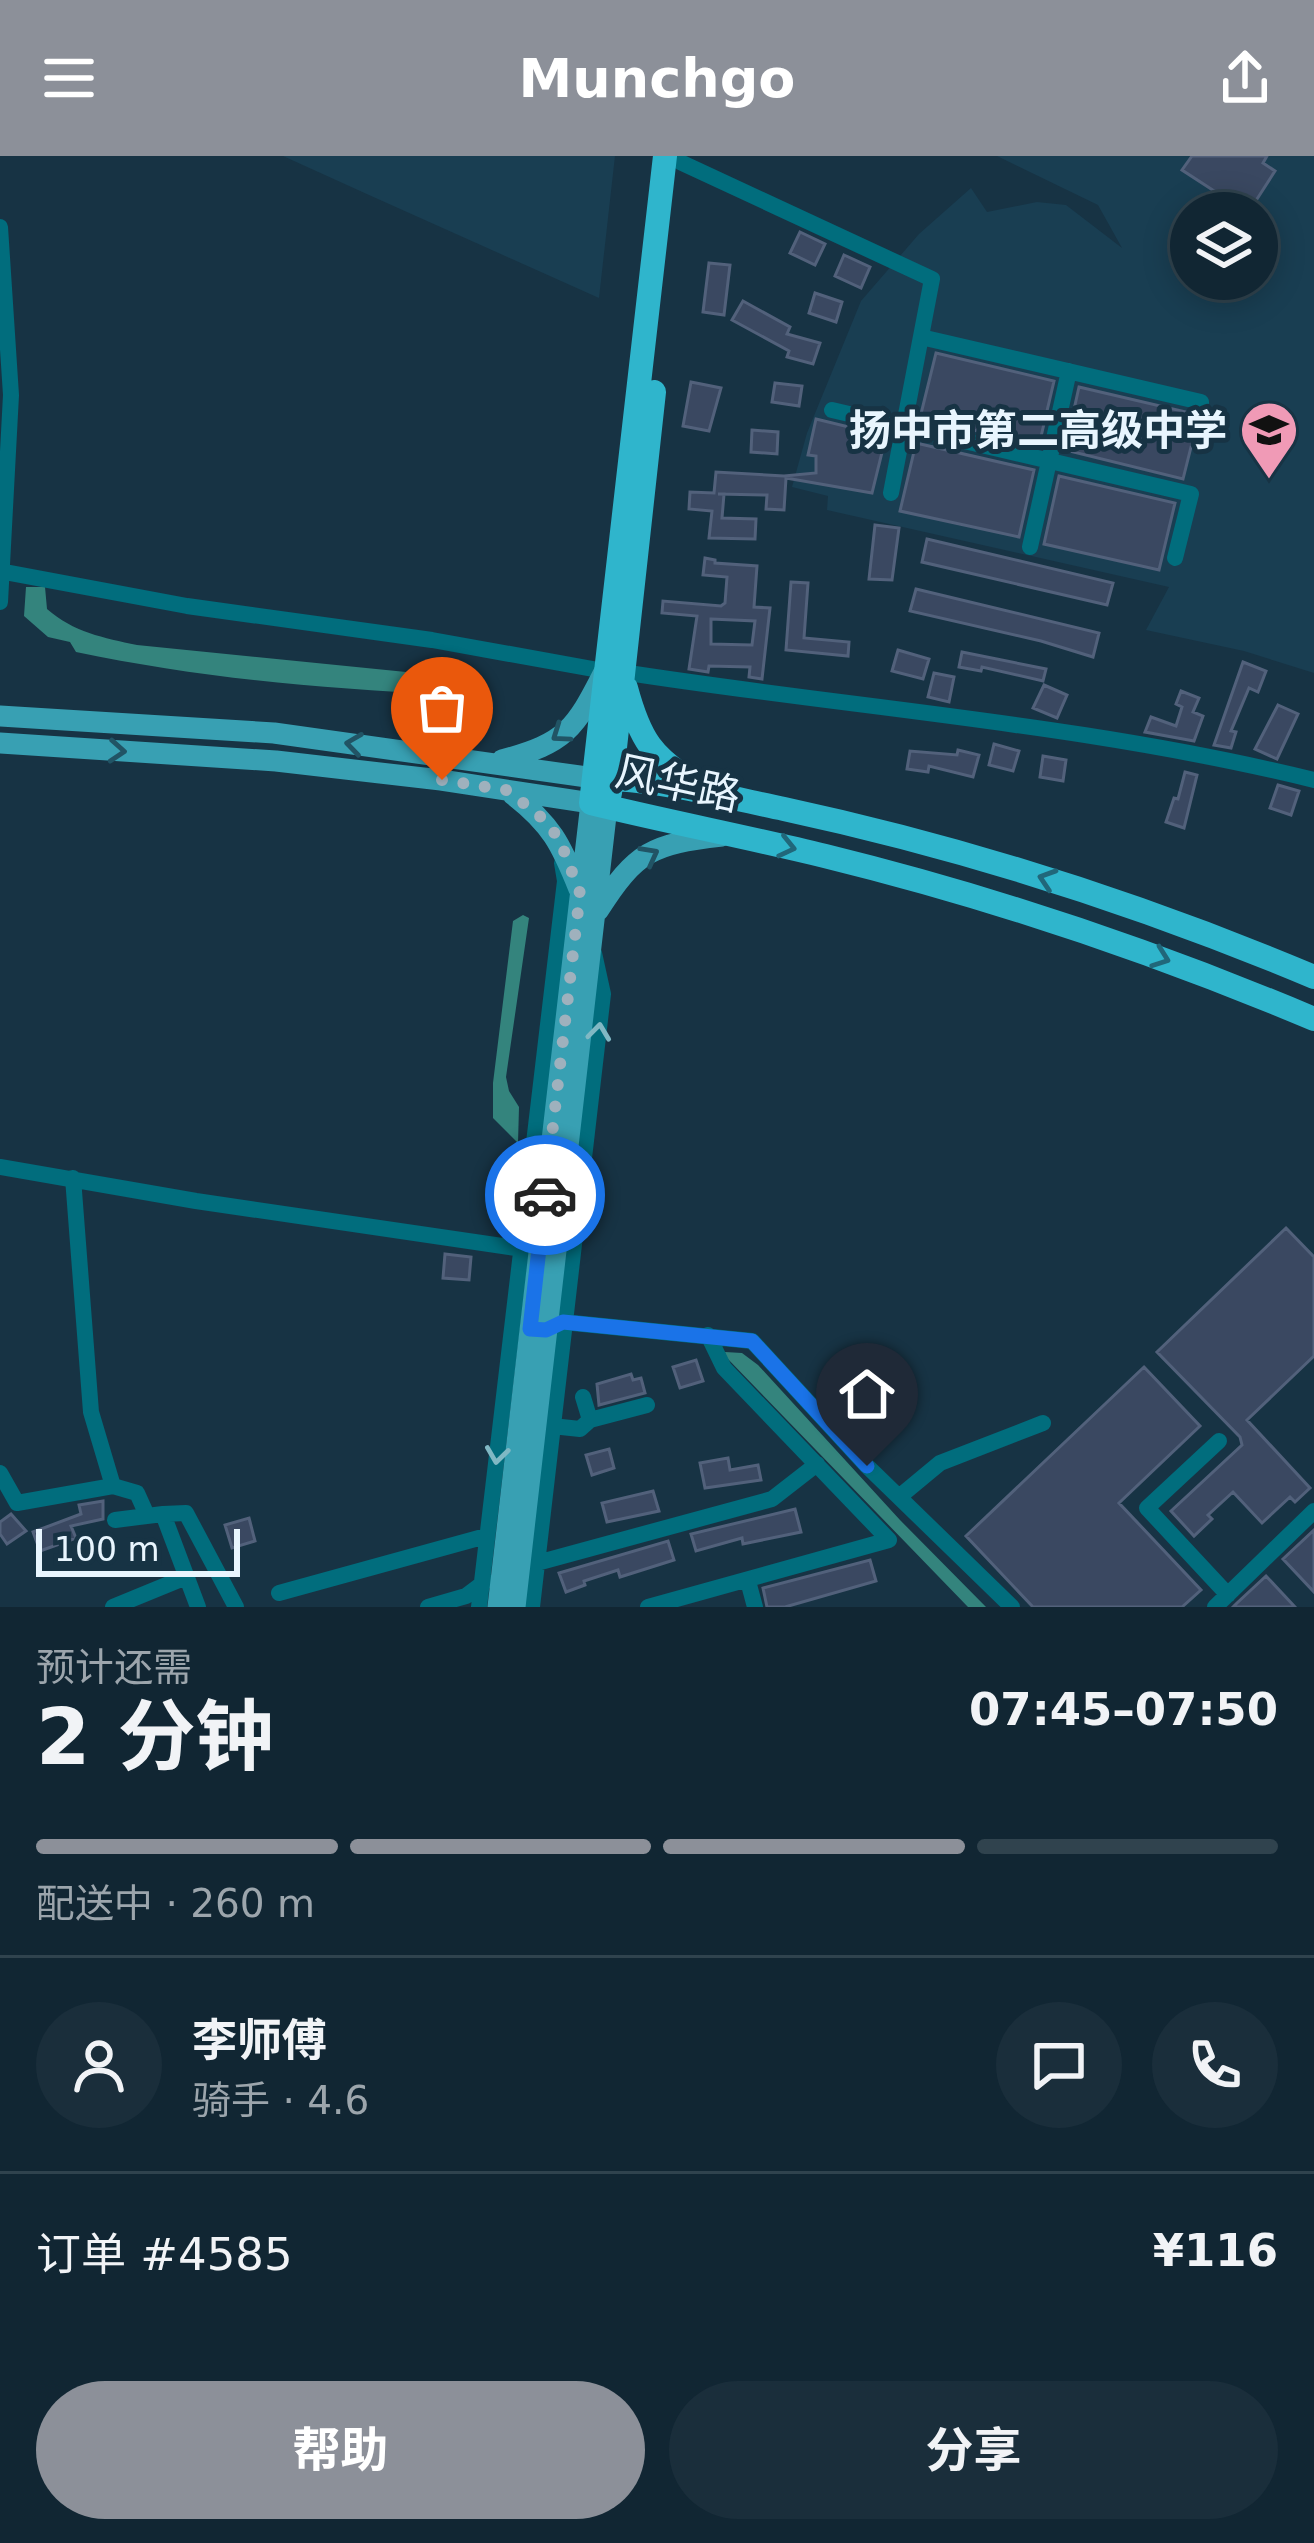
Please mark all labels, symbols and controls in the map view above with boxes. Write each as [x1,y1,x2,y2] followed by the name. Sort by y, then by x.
[36,45,102,111] icon: menu
[1212,45,1278,111] icon: share
[519,47,795,110] text: Munchgo
[1170,192,1278,300] map controls
[1170,192,1278,300] button: layers
[1238,399,1300,481] school or university icon: 扬中市第二高级中学
[849,406,1227,455] place label: 扬中市第二高级中学
[391,657,493,780] pin
[409,675,475,741] icon: bag
[551,720,573,742] one-way arrow
[344,732,364,758] one-way arrow
[108,737,127,763] one-way arrow
[611,746,745,821] street label: 风华路
[777,833,797,858] one-way arrow
[638,846,660,869] one-way arrow
[1037,868,1058,893] one-way arrow
[1149,944,1170,968] one-way arrow
[585,1022,611,1042] one-way arrow
[485,1135,605,1255] courier
[512,1162,578,1228] icon: car
[816,1343,918,1466] pin
[834,1361,900,1427] icon: home
[485,1445,511,1465] one-way arrow
[36,1523,240,1576] scale bar
[54,1530,160,1569] text: 100 m
[36,1645,192,1690] text: 预计还需
[969,1683,1278,1736] text: 07:45–07:50
[36,1692,273,1782] text: 2 分钟
[36,1881,315,1926] text: 配送中 · 260 m
[36,2002,162,2128] button: person
[996,2002,1122,2128] button: chat
[1152,2002,1278,2128] button: phone
[192,2014,327,2067] text: 李师傅
[192,2078,369,2123] text: 骑手 · 4.6
[1153,2224,1278,2277] text: ¥116
[36,2228,293,2281] text: 订单 #4585
[36,2381,645,2519] button: 帮助
[669,2381,1278,2519] button: 分享

